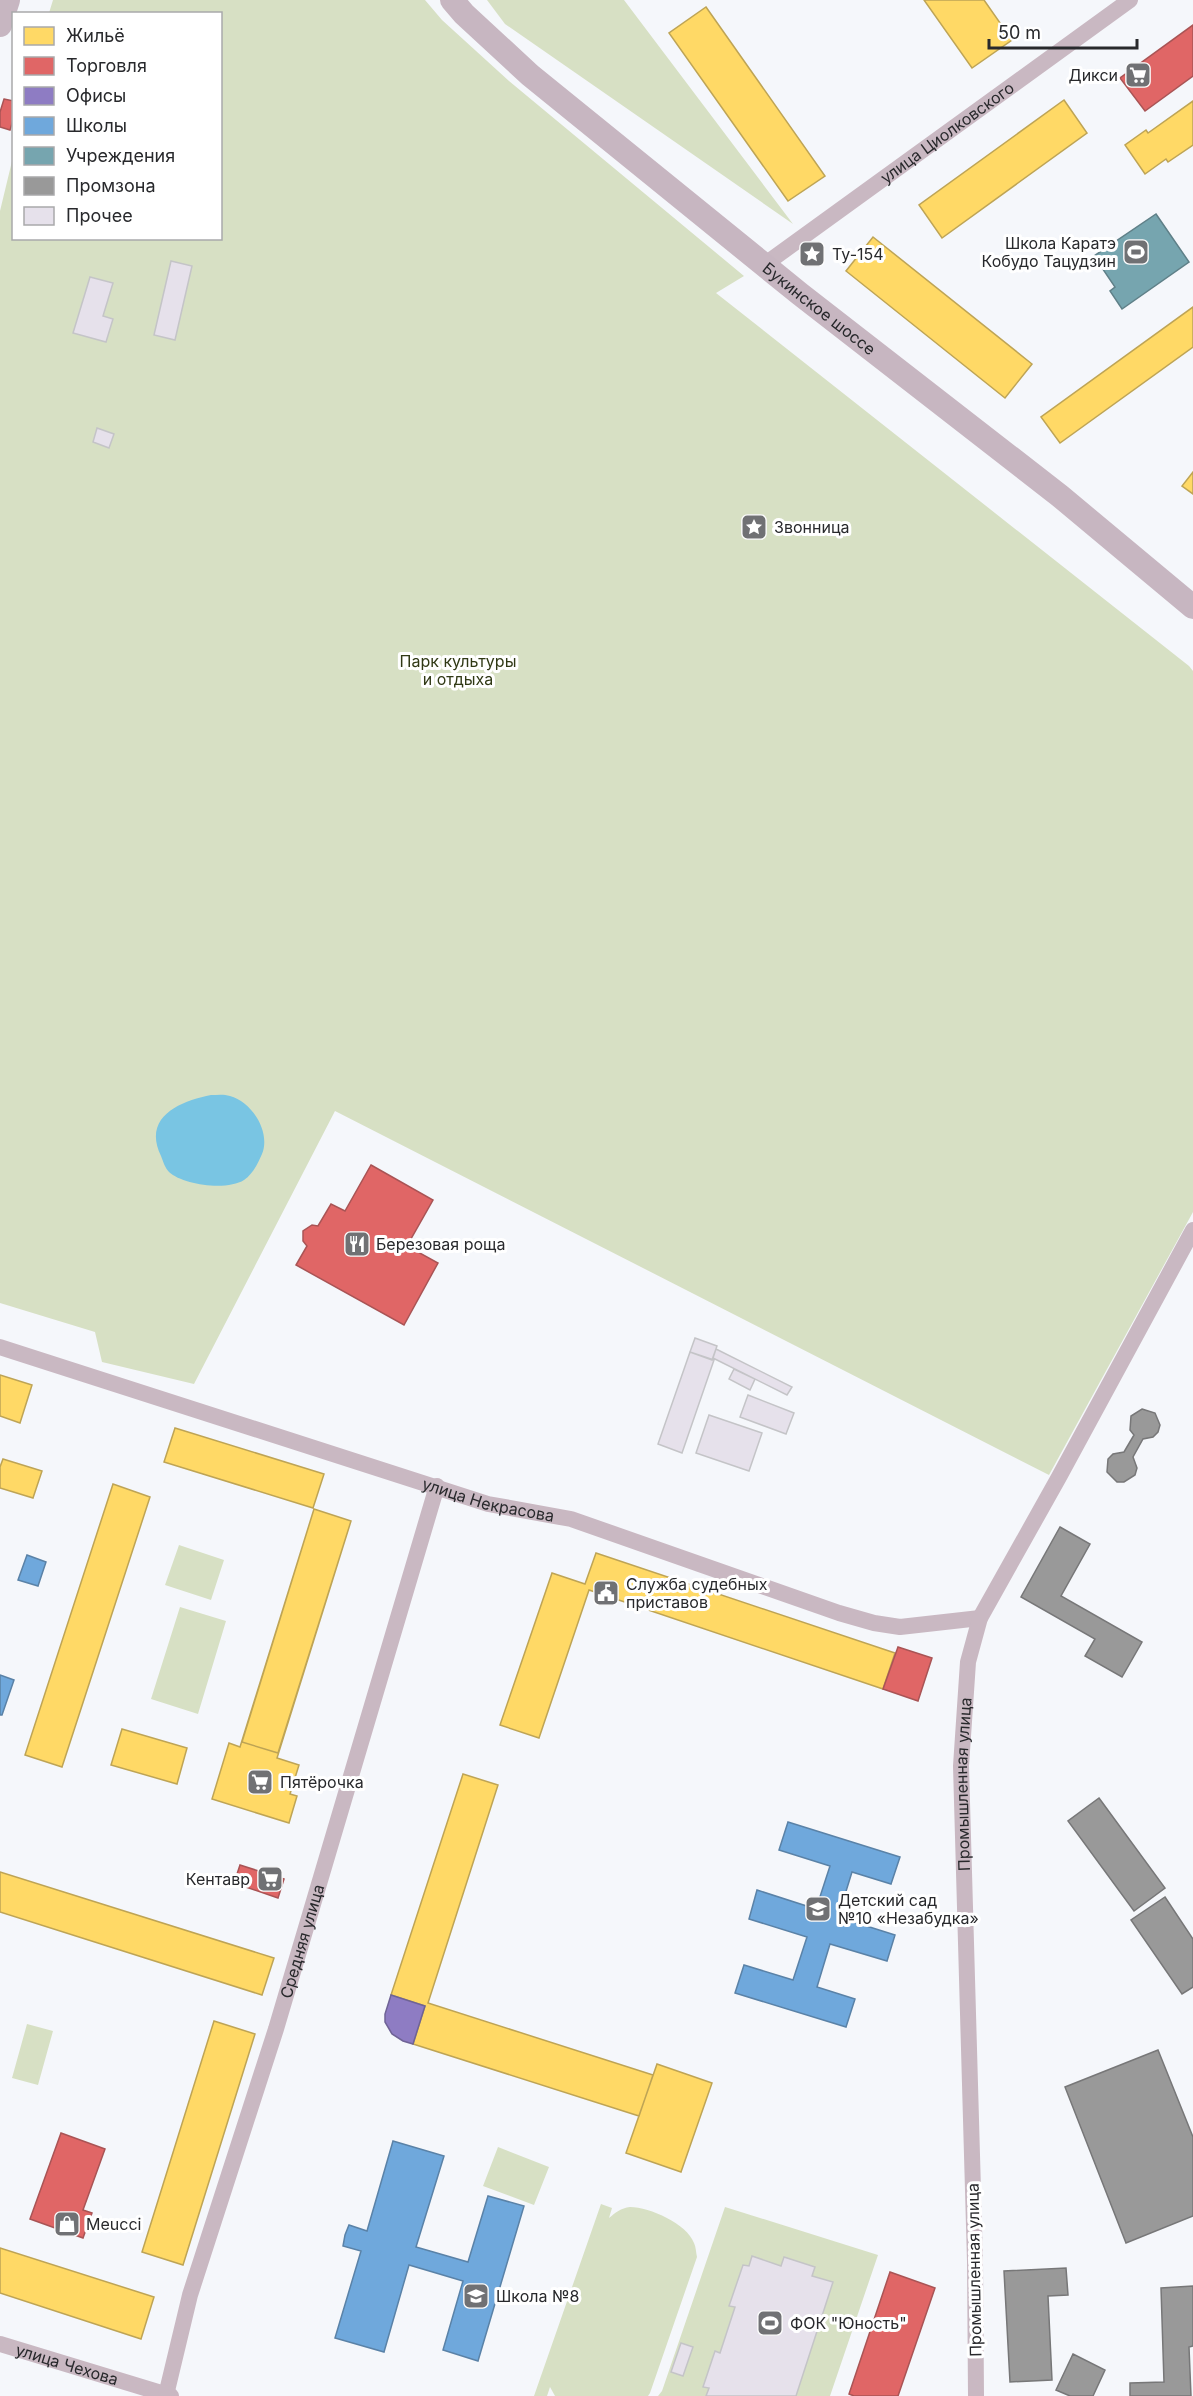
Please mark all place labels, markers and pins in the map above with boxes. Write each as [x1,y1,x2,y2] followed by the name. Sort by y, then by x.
[1123,60,1153,90] supermarket icon: Дикси
[1069,65,1118,85] place label: Дикси
[982,233,1116,271] place label: Школа Каратэ Кобудо Тацудзин
[1121,237,1151,267] sports icon: Школа Каратэ Кобудо Тацудзин
[797,239,827,269] place icon: Ту-154
[832,244,884,264] place label: Ту-154
[739,512,769,542] place icon: Звонница
[774,517,849,537] place label: Звонница
[342,1229,372,1259] restaurant icon: Березовая роща
[376,1234,506,1254] place label: Березовая роща
[626,1574,768,1612] place label: Служба судебных приставов
[591,1578,621,1608] public building icon: Служба судебных приставов
[245,1767,275,1797] supermarket icon: Пятёрочка
[280,1772,364,1792] place label: Пятёрочка
[255,1864,285,1894] supermarket icon: Кентавр
[186,1869,250,1889] place label: Кентавр
[838,1890,979,1928] place label: Детский сад №10 «Незабудка»
[803,1894,833,1924] school or university icon: Детский сад №10 «Незабудка»
[52,2209,82,2239] shop icon: Meucci
[86,2214,141,2234] place label: Meucci
[461,2281,491,2311] school or university icon: Школа №8
[496,2286,579,2306] place label: Школа №8
[755,2308,785,2338] sports icon: ФОК "Юность"
[790,2313,907,2333] place label: ФОК "Юность"

